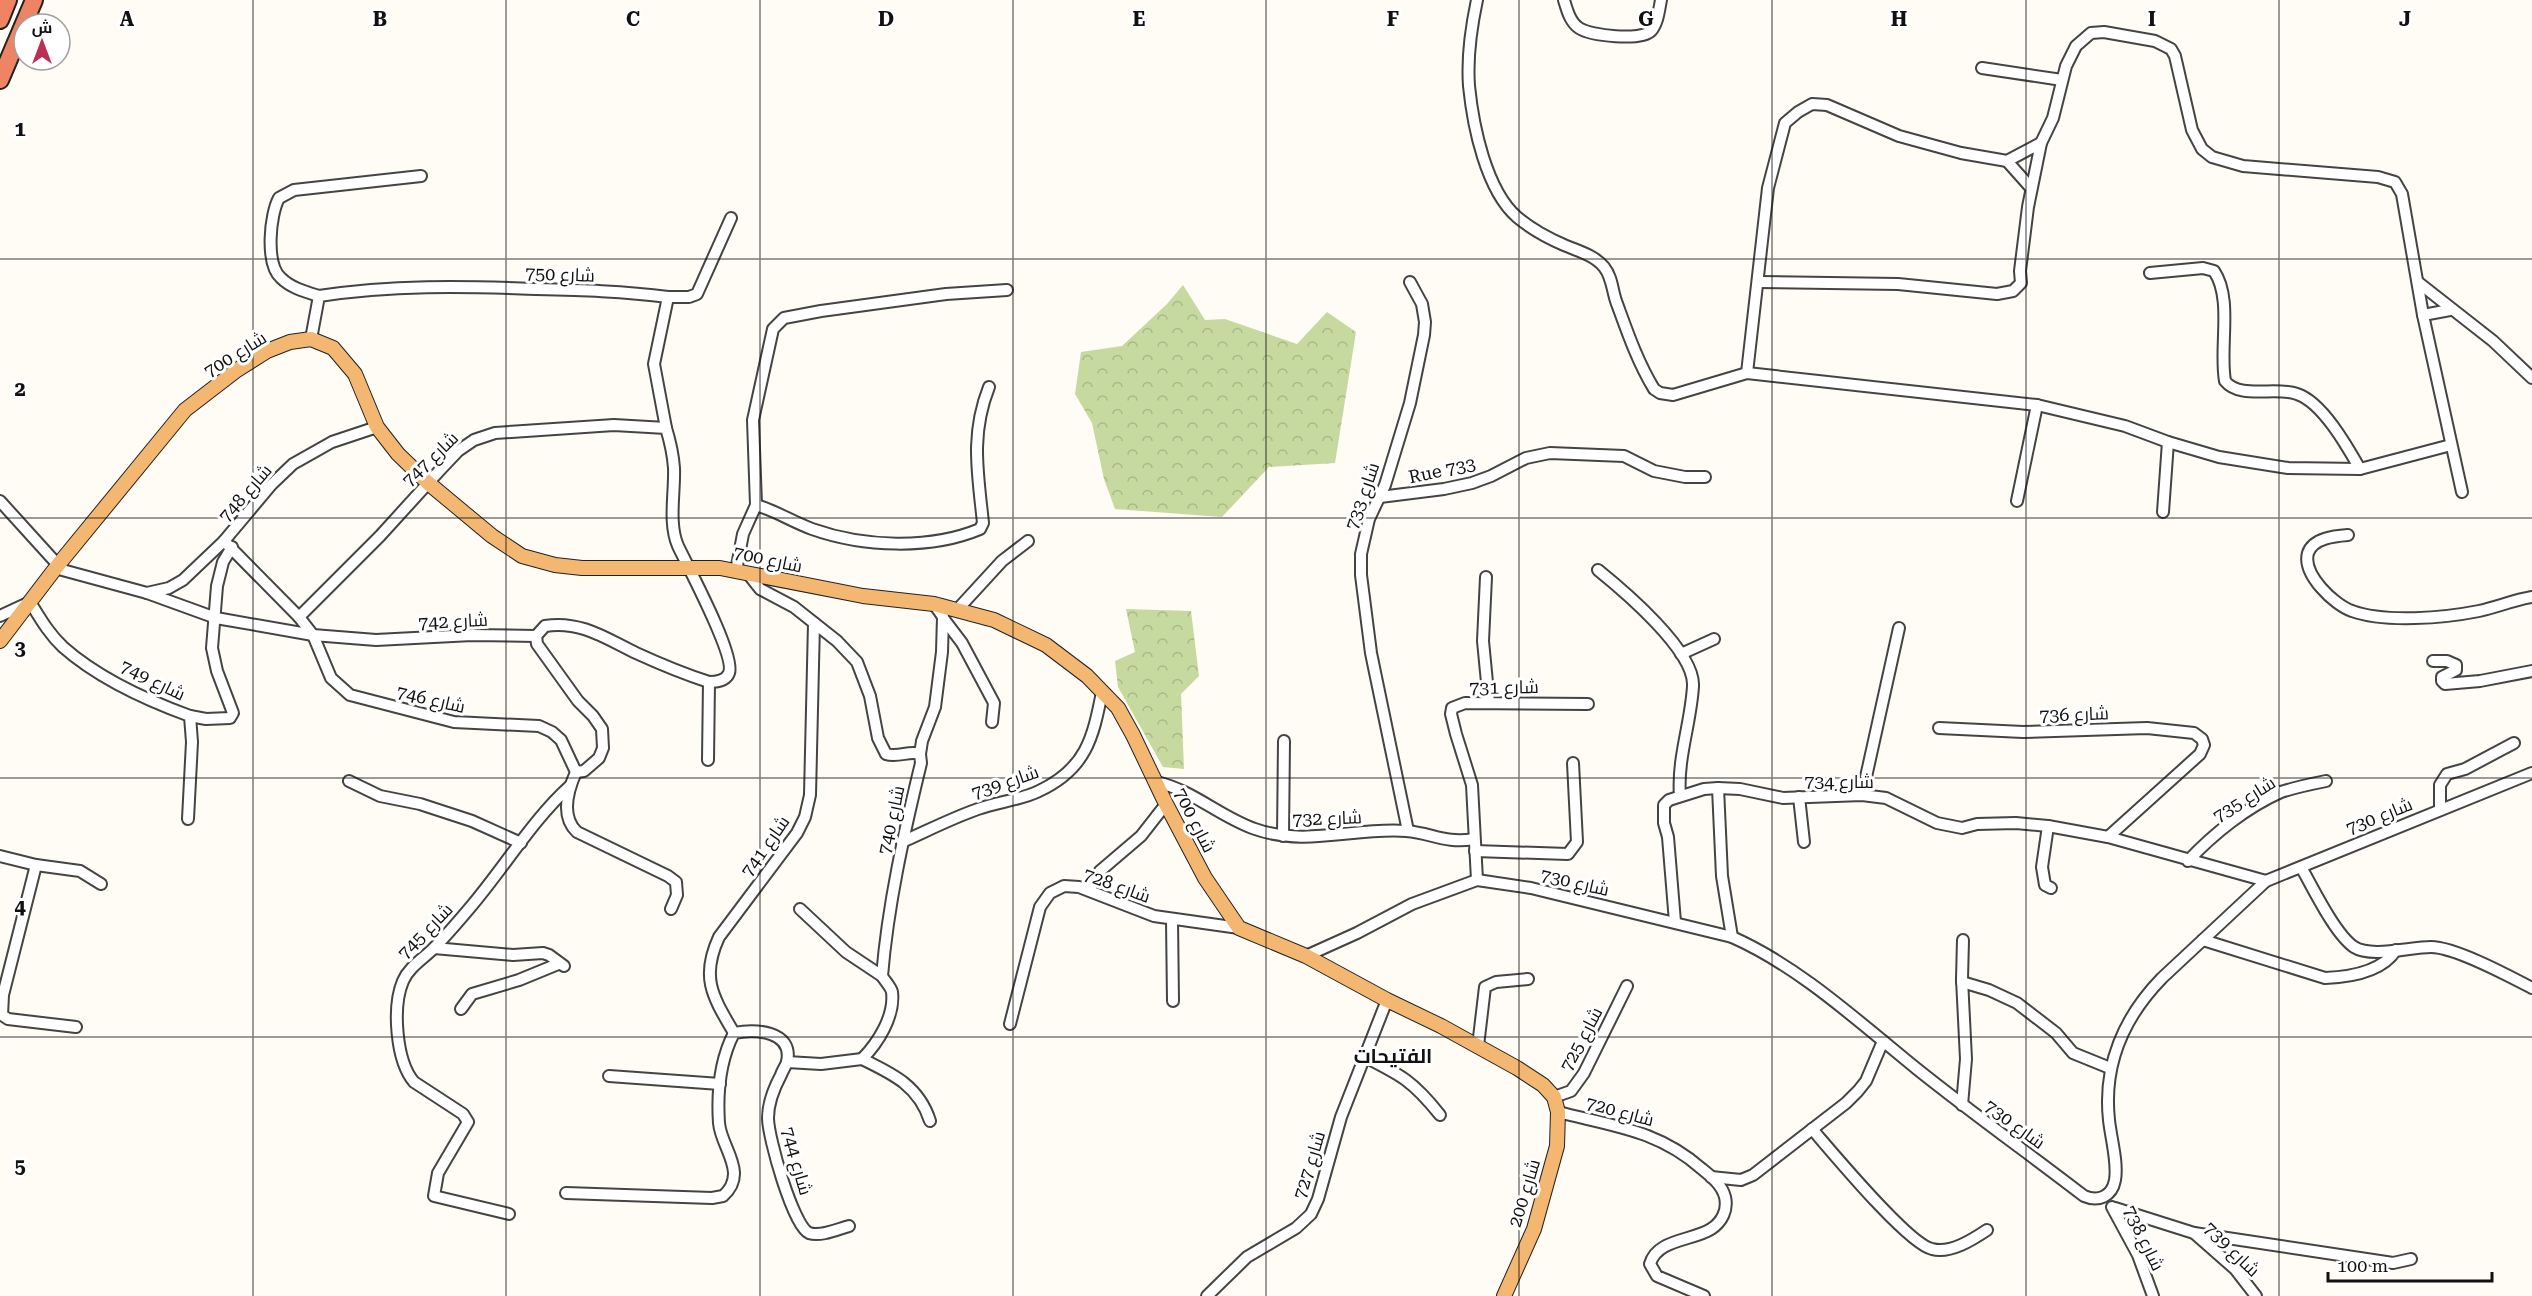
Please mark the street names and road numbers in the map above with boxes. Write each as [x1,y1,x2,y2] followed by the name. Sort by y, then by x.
[525,262,595,288] street label: شارع 750
[200,327,271,383] street label: شارع 700
[398,427,464,492] street label: شارع 747
[1407,453,1477,487] street label: Rue 733
[214,460,277,527] street label: شارع 748
[1341,460,1385,533] street label: شارع 733
[731,541,804,578] street label: شارع 700
[418,609,488,635] street label: شارع 742
[116,655,189,707] street label: شارع 749
[1469,676,1539,700] street label: شارع 731
[394,681,467,719] street label: شارع 746
[2039,702,2109,728] street label: شارع 736
[969,761,1042,805] street label: شارع 739
[1804,771,1874,794] street label: شارع 734
[2209,772,2280,828] street label: شارع 735
[873,784,910,857] street label: شارع 740
[1168,784,1220,857] street label: شارع 700
[2343,793,2416,841] street label: شارع 730
[1292,806,1362,832] street label: شارع 732
[736,811,795,882] street label: شارع 741
[1080,863,1153,909] street label: شارع 728
[1538,864,1611,902] street label: شارع 730
[393,899,458,965] street label: شارع 745
[1555,1003,1608,1076] street label: شارع 725
[1583,1092,1656,1132] street label: شارع 720
[1979,1095,2049,1155] street label: شارع 730
[775,1125,817,1198] street label: شارع 744
[1289,1129,1331,1202] street label: شارع 727
[1504,1157,1546,1230] street label: شارع 200
[2117,1202,2169,1275] street label: شارع 738
[2198,1217,2264,1282] street label: شارع 739

